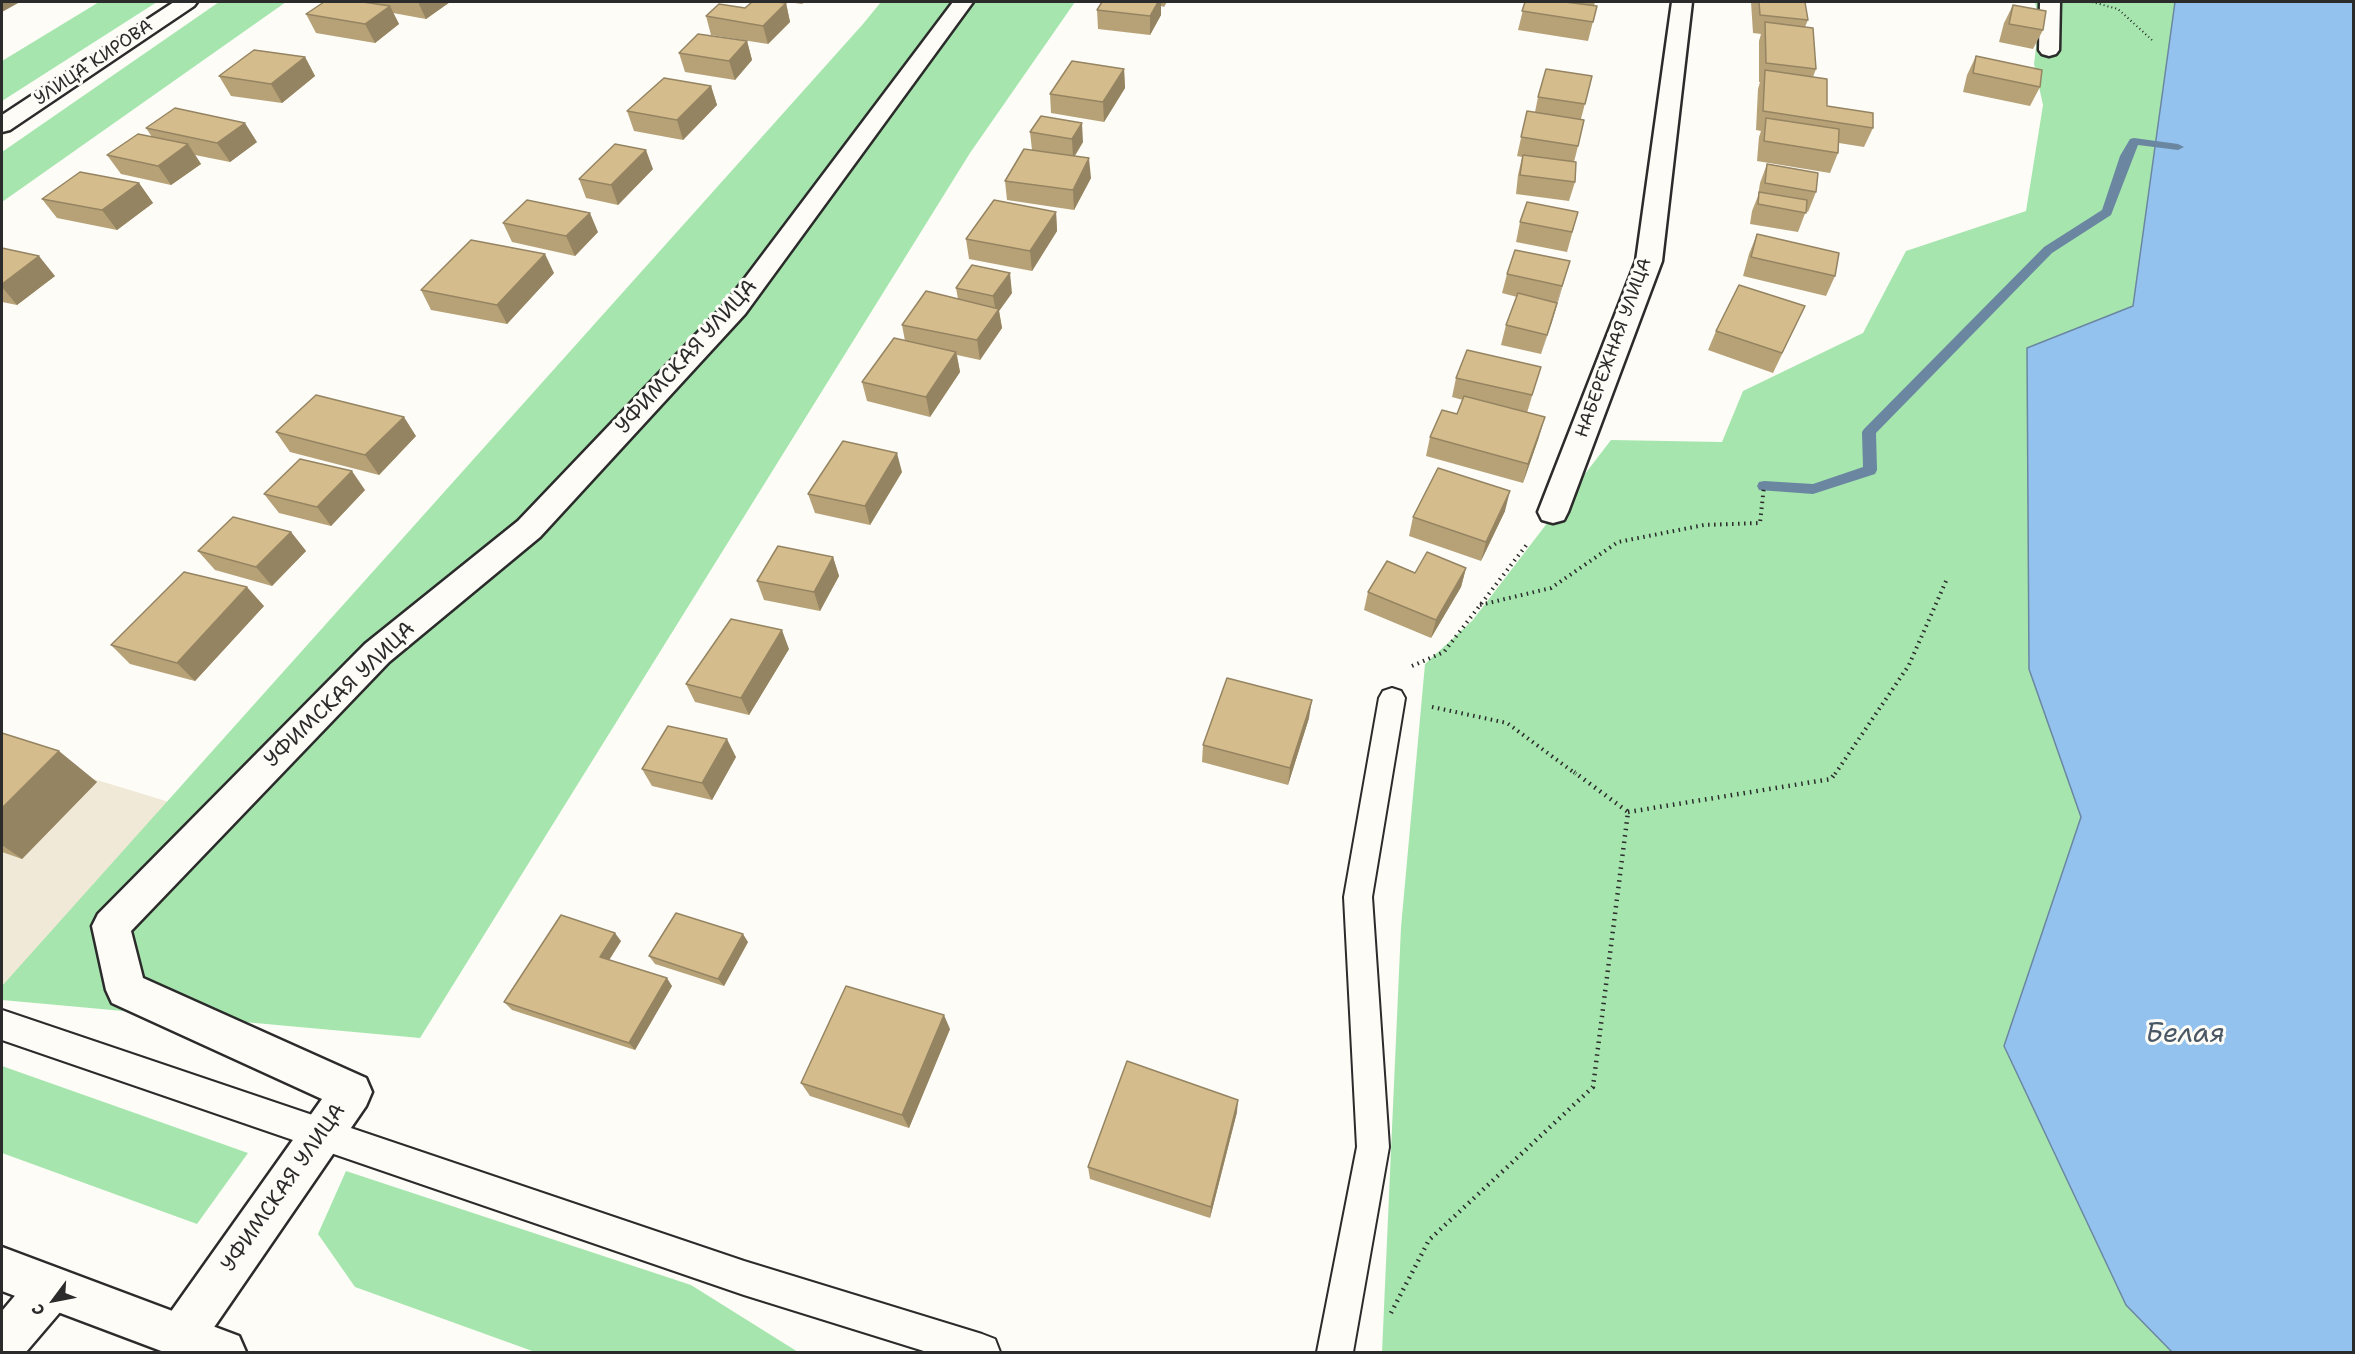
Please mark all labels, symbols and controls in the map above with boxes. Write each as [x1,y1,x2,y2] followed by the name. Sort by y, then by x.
[31,15,157,111] street label: УЛИЦА КИРОВА
[1571,255,1657,441] street label: НАБЕРЕЖНАЯ УЛИЦА
[611,275,763,439] street label: УФИМСКАЯ УЛИЦА
[260,617,420,773] street label: УФИМСКАЯ УЛИЦА
[2145,1019,2225,1051] water label: Белая
[217,1099,351,1277] street label: УФИМСКАЯ УЛИЦА
[24,1270,84,1330] north arrow
[27,1300,50,1320] text: С

